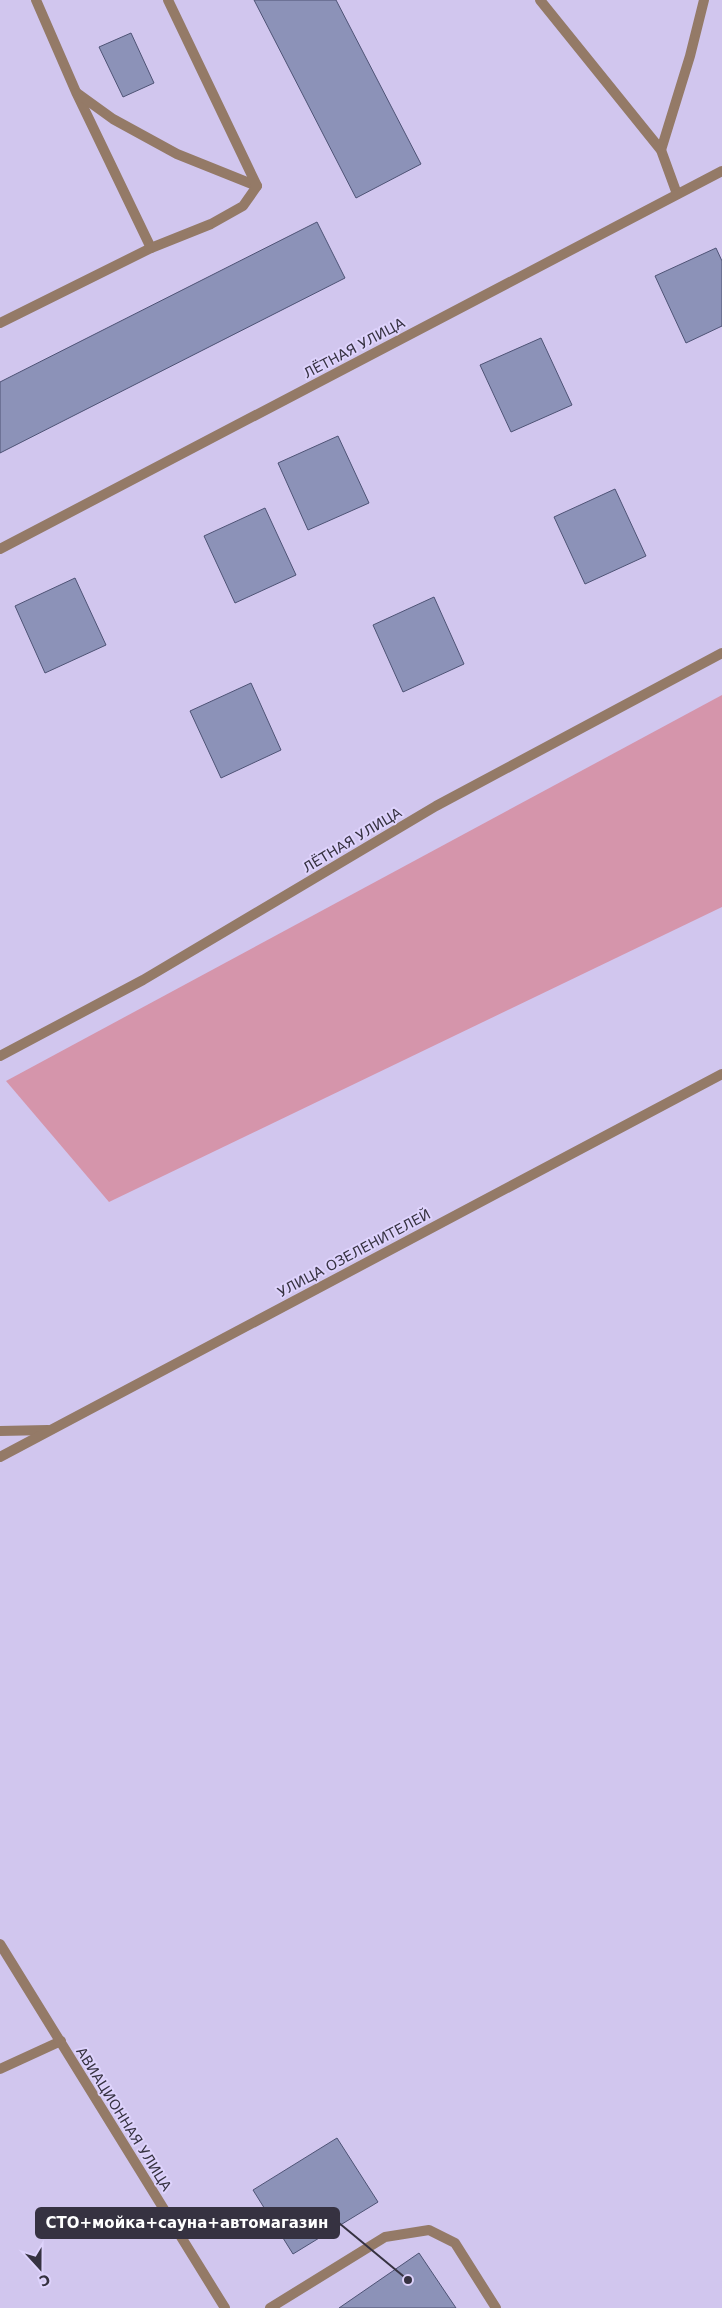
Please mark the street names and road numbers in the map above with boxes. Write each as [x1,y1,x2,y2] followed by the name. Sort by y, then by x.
[300,314,408,381] street label: ЛЁТНАЯ УЛИЦА
[299,803,405,876] street label: ЛЁТНАЯ УЛИЦА
[274,1205,433,1300] street label: УЛИЦА ОЗЕЛЕНИТЕЛЕЙ
[73,2044,175,2194] street label: АВИАЦИОННАЯ УЛИЦА

